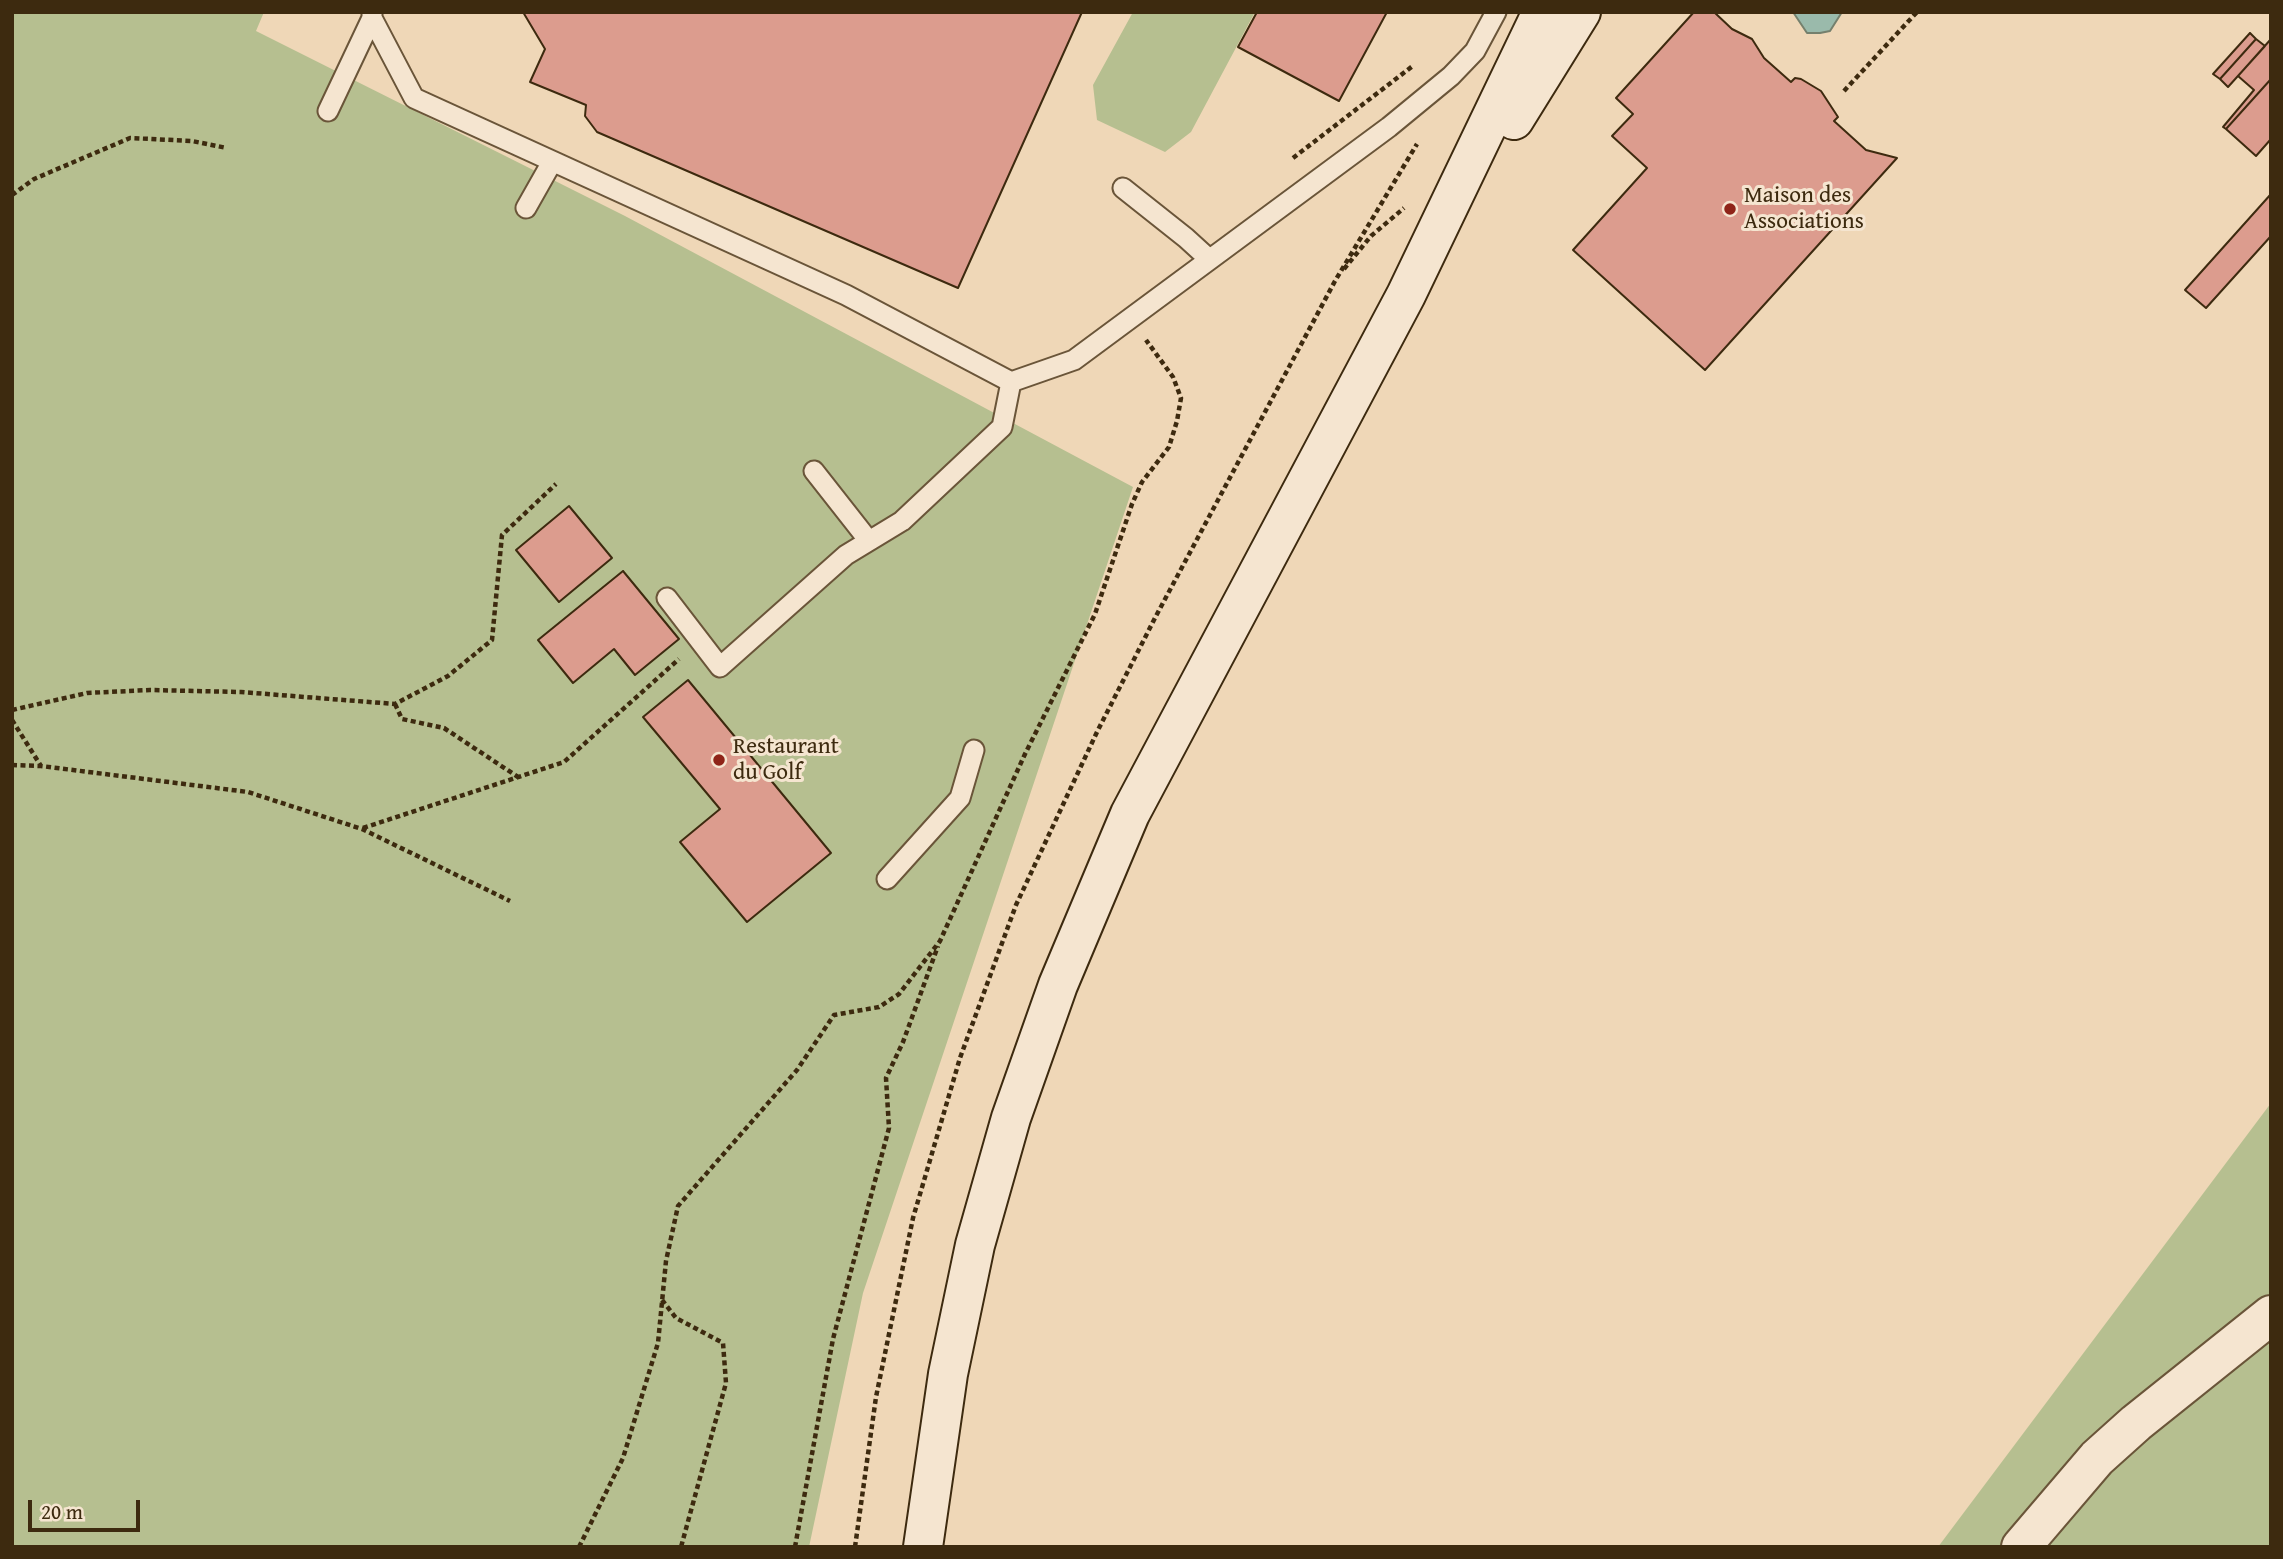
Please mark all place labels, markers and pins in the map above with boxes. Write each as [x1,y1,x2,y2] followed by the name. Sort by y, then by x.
[1744,182,1864,236] place label: Maison des Associations
[1722,201,1738,217] marker: Maison des Associations
[733,733,839,787] place label: Restaurant du Golf
[711,752,727,768] marker: Restaurant du Golf

